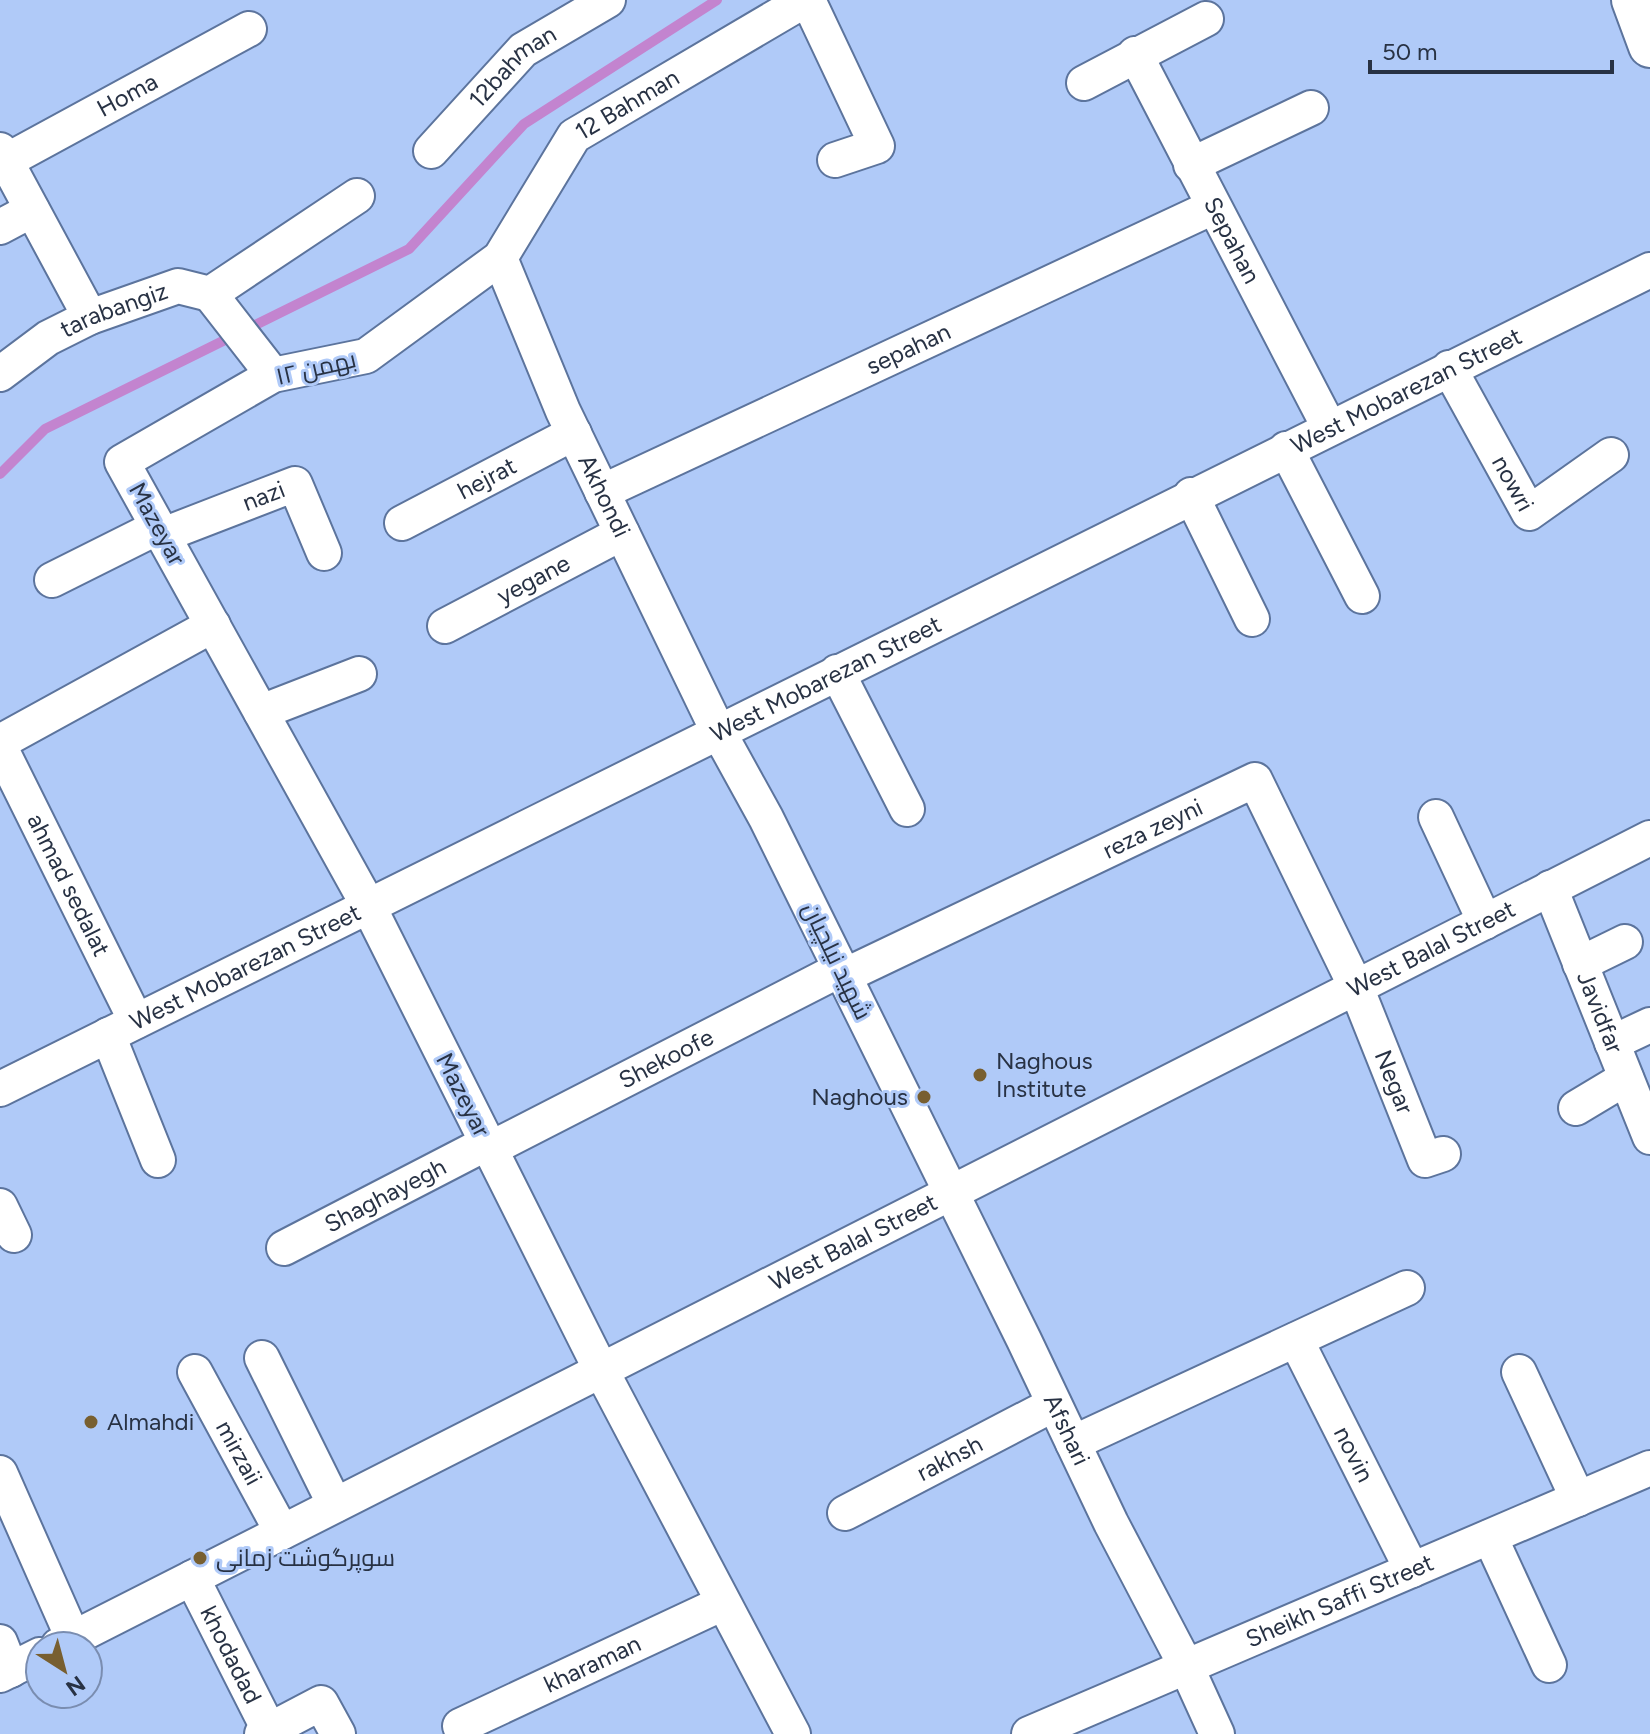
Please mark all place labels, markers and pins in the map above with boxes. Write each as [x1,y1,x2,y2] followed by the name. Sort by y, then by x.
[996,1046,1093,1103] place label: Naghous Institute
[971,1066,989,1084] marker: Naghous Institute
[811,1082,908,1111] place label: Naghous
[915,1088,933,1106] marker: Naghous
[107,1407,194,1436] place label: Almahdi
[82,1413,100,1431] marker: Almahdi
[216,1543,395,1574] place label: سوپرگوشت زمانی
[191,1549,209,1567] marker: سوپرگوشت زمانی

